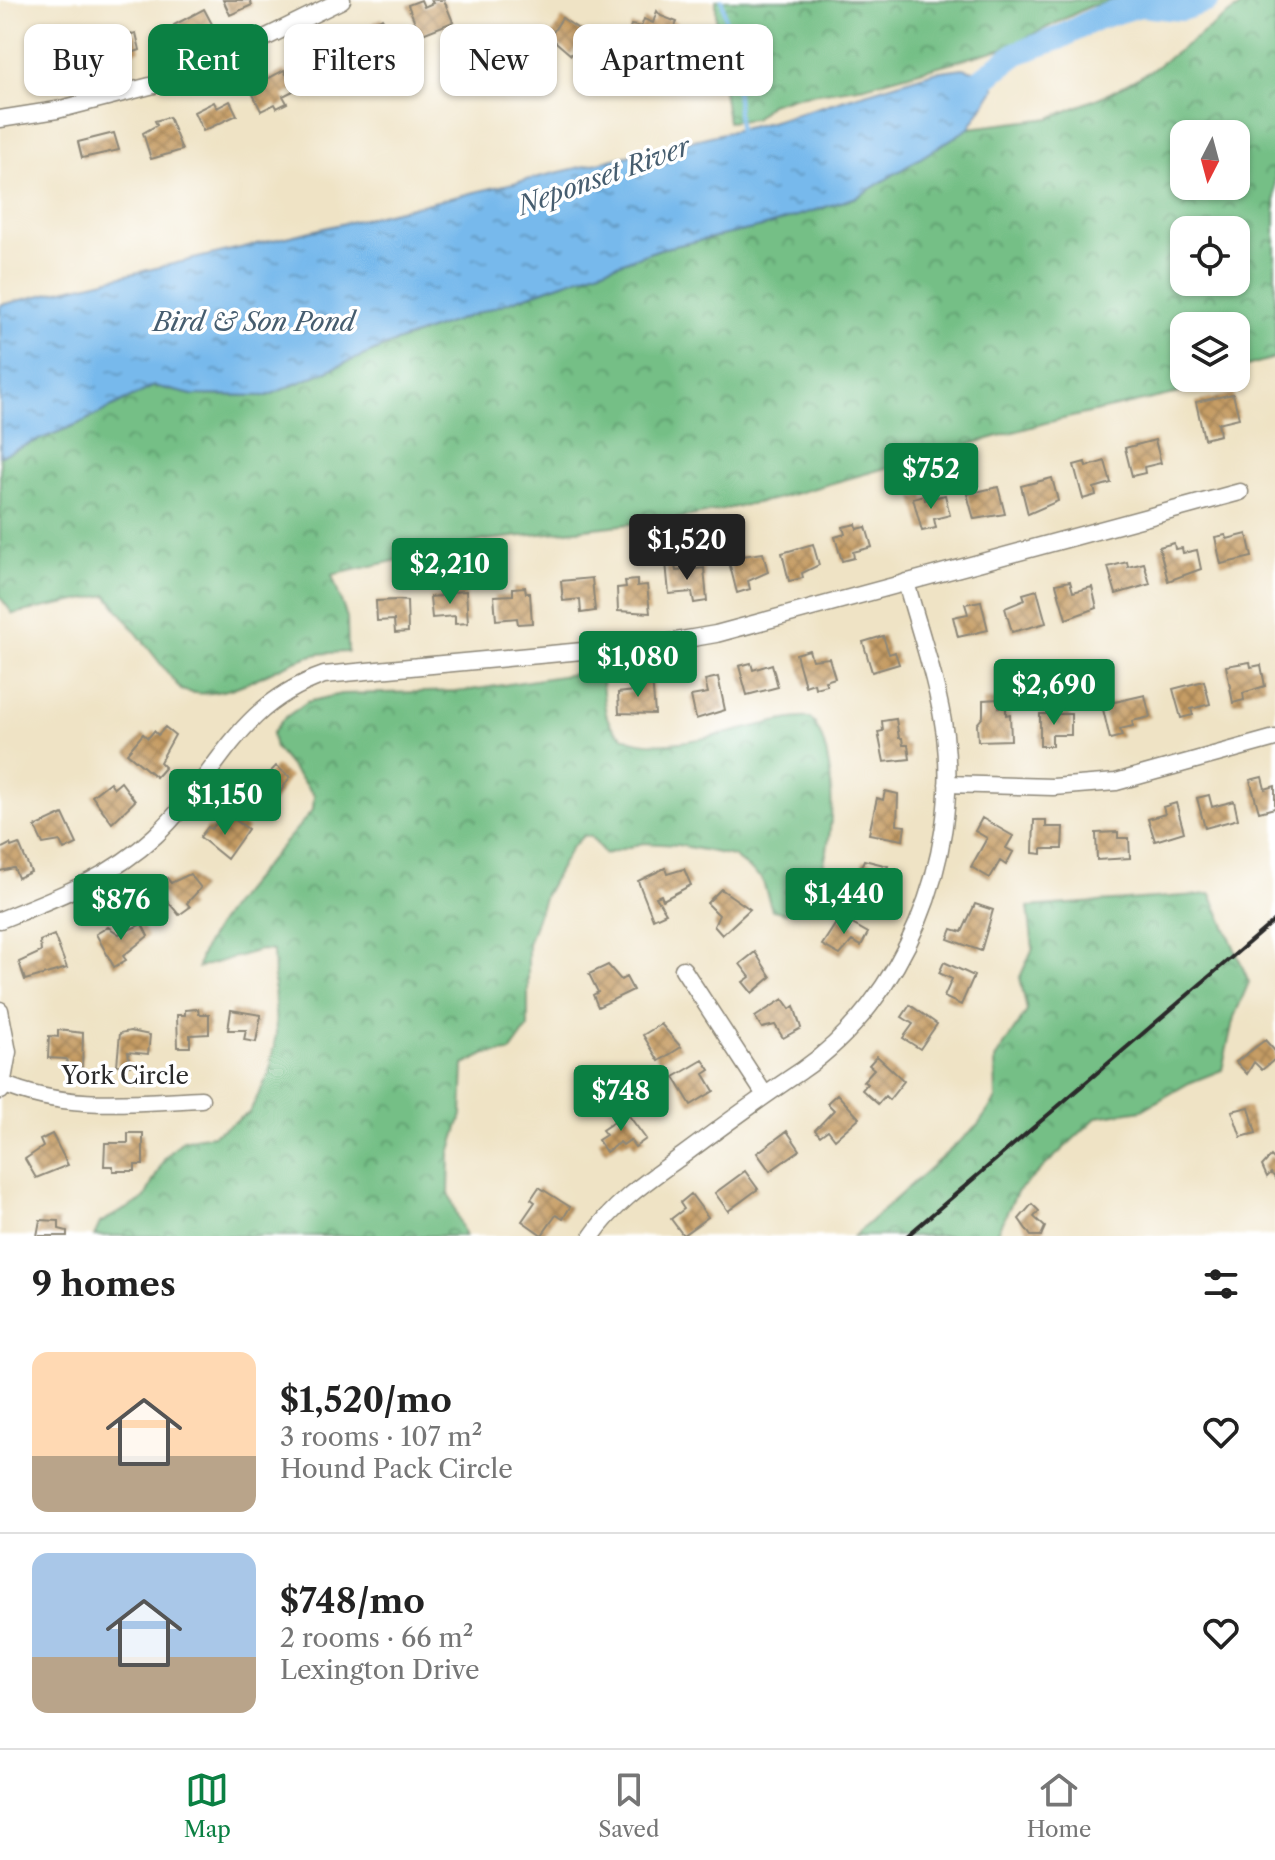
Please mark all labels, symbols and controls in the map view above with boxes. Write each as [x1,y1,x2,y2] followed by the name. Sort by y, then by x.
[24,24,132,96] chip: Buy
[148,24,268,96] chip: Rent
[284,24,424,96] chip: Filters
[440,24,557,96] chip: New
[573,24,773,96] chip: Apartment
[1170,120,1250,200] north arrow
[1170,120,1250,392] map controls
[511,129,696,223] water label: Neponset River
[1170,216,1250,296] button: locate
[151,306,358,338] water label: Bird & Son Pond
[1170,312,1250,392] button: layers
[884,443,978,511] pin: $752
[902,453,960,485] text: $752
[622,514,752,582] pin: $1,520
[647,524,727,556] text: $1,520
[385,538,515,606] pin: $2,210
[410,548,490,580] text: $2,210
[573,631,703,699] pin: $1,080
[597,641,679,673] text: $1,080
[989,659,1119,727] pin: $2,690
[1012,669,1096,701] text: $2,690
[160,769,290,837] pin: $1,150
[187,779,263,811] text: $1,150
[779,868,909,936] pin: $1,440
[74,874,168,942] pin: $876
[804,878,884,910] text: $1,440
[91,884,151,916] text: $876
[60,1061,189,1090] street label: York Circle
[574,1065,668,1133] pin: $748
[592,1075,650,1107] text: $748
[1199,1262,1243,1306] icon: filters
[32,1263,176,1305] text: 9 homes
[280,1379,452,1421] text: $1,520/mo
[96,1384,192,1480] icon: home
[1199,1410,1243,1454] icon: heart
[280,1421,482,1453] text: 3 rooms · 107 m²
[280,1453,513,1485] text: Hound Pack Circle
[280,1580,425,1622] text: $748/mo
[96,1585,192,1681] icon: home
[1199,1611,1243,1655] icon: heart
[280,1622,473,1654] text: 2 rooms · 66 m²
[280,1654,480,1686] text: Lexington Drive
[184,1768,231,1843] tab: Map
[598,1768,659,1843] tab: Saved
[1027,1768,1091,1843] tab: Home

